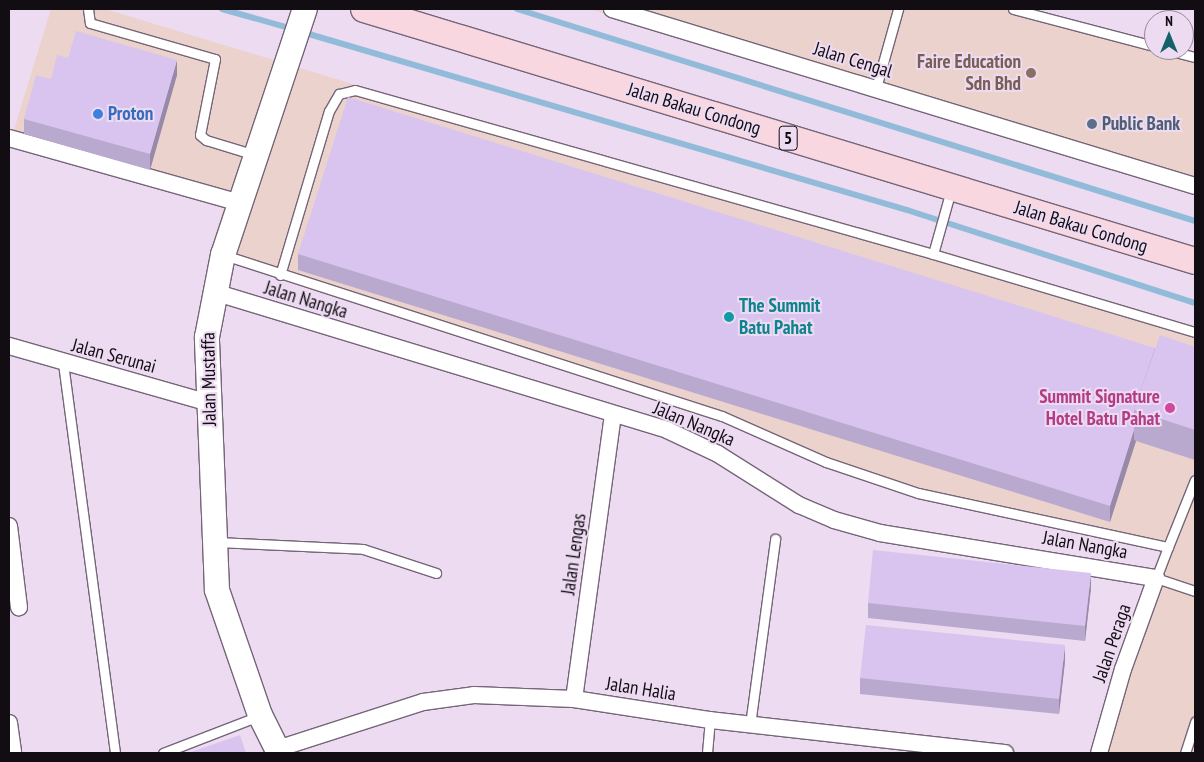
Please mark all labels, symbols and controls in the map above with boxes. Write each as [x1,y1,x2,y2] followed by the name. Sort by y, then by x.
[1144,10,1194,60] north arrow
[1165,12,1173,30] text: N
[811,37,895,83] street label: Jalan Cengal
[917,51,1021,95] place label: Faire Education Sdn Bhd
[1025,67,1037,79] marker: Faire Education Sdn Bhd
[625,78,763,140] street label: Jalan Bakau Condong
[108,103,153,125] place label: Proton
[92,108,104,120] marker: Proton
[1102,113,1180,135] place label: Public Bank
[1086,118,1098,130] marker: Public Bank
[778,122,798,154] road number: 5
[1012,196,1150,258] street label: Jalan Bakau Condong
[262,277,350,323] street label: Jalan Nangka
[739,295,820,339] place label: The Summit Batu Pahat
[723,311,735,323] marker: The Summit Batu Pahat
[197,332,221,426] street label: Jalan Mustaffa
[69,334,159,378] street label: Jalan Serunai
[1039,386,1160,430] place label: Summit Signature Hotel Batu Pahat
[650,397,738,451] street label: Jalan Nangka
[1164,402,1176,414] marker: Summit Signature Hotel Batu Pahat
[557,512,591,596] street label: Jalan Lengas
[1041,526,1129,564] street label: Jalan Nangka
[1088,601,1136,685] street label: Jalan Peraga
[604,672,678,706] street label: Jalan Halia

